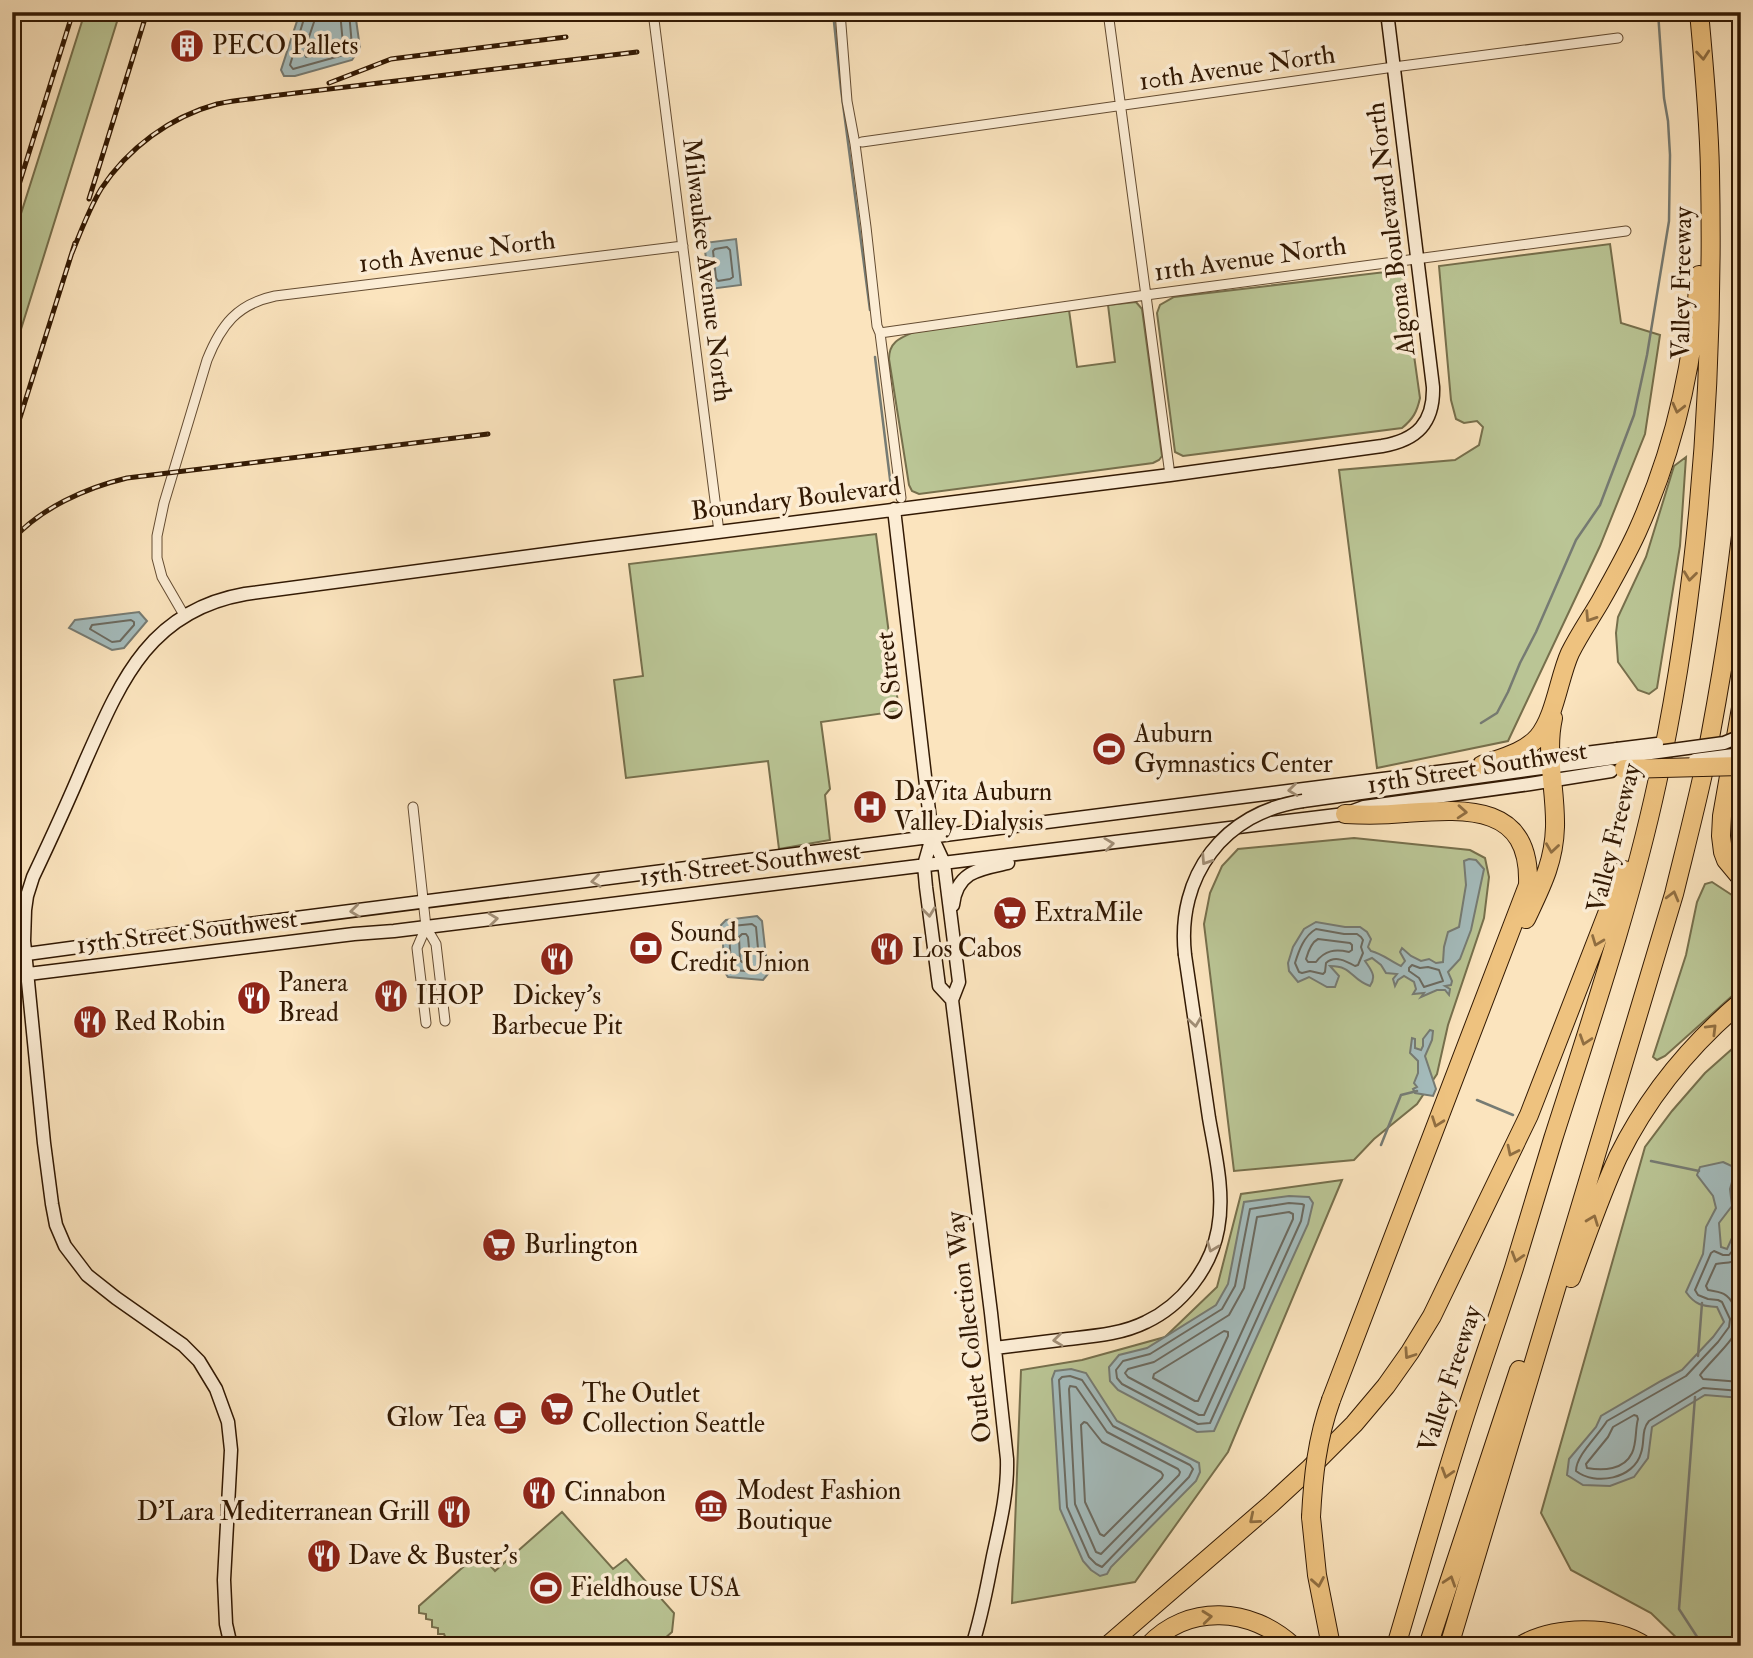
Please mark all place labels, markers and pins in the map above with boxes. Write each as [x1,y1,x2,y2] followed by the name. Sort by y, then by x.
[168,27,206,65] building icon: PECO Pallets
[212,30,358,62] place label: PECO Pallets
[1133,718,1333,780] place label: Auburn Gymnastics Center
[1090,730,1128,768] sports icon: Auburn Gymnastics Center
[894,776,1052,838] place label: DaVita Auburn Valley Dialysis
[851,788,889,826] hospital icon: DaVita Auburn Valley Dialysis
[991,894,1029,932] supermarket icon: ExtraMile
[1034,897,1143,929] place label: ExtraMile
[670,917,810,979] place label: Sound Credit Union
[627,929,665,967] bank icon: Sound Credit Union
[868,930,906,968] restaurant icon: Los Cabos
[912,933,1022,965] place label: Los Cabos
[538,940,576,978] restaurant icon: Dickey's Barbecue Pit
[278,967,348,1029] place label: Panera Bread
[372,977,410,1015] restaurant icon: IHOP
[235,979,273,1017] restaurant icon: Panera Bread
[416,980,484,1012] place label: IHOP
[491,980,623,1042] place label: Dickey's Barbecue Pit
[71,1003,109,1041] restaurant icon: Red Robin
[114,1006,225,1038] place label: Red Robin
[480,1226,518,1264] supermarket icon: Burlington
[524,1229,638,1261] place label: Burlington
[582,1378,765,1440] place label: The Outlet Collection Seattle
[538,1390,576,1428] supermarket icon: The Outlet Collection Seattle
[491,1399,529,1437] cafe icon: Glow Tea
[386,1402,486,1434] place label: Glow Tea
[520,1474,558,1512] restaurant icon: Cinnabon
[736,1475,901,1537] place label: Modest Fashion Boutique
[564,1477,666,1509] place label: Cinnabon
[692,1487,730,1525] museum icon: Modest Fashion Boutique
[435,1493,473,1531] restaurant icon: D'Lara Mediterranean Grill
[137,1496,430,1528] place label: D'Lara Mediterranean Grill
[305,1537,343,1575] restaurant icon: Dave & Buster's
[348,1540,518,1572] place label: Dave & Buster's
[527,1569,565,1607] sports icon: Fieldhouse USA
[570,1572,741,1604] place label: Fieldhouse USA

